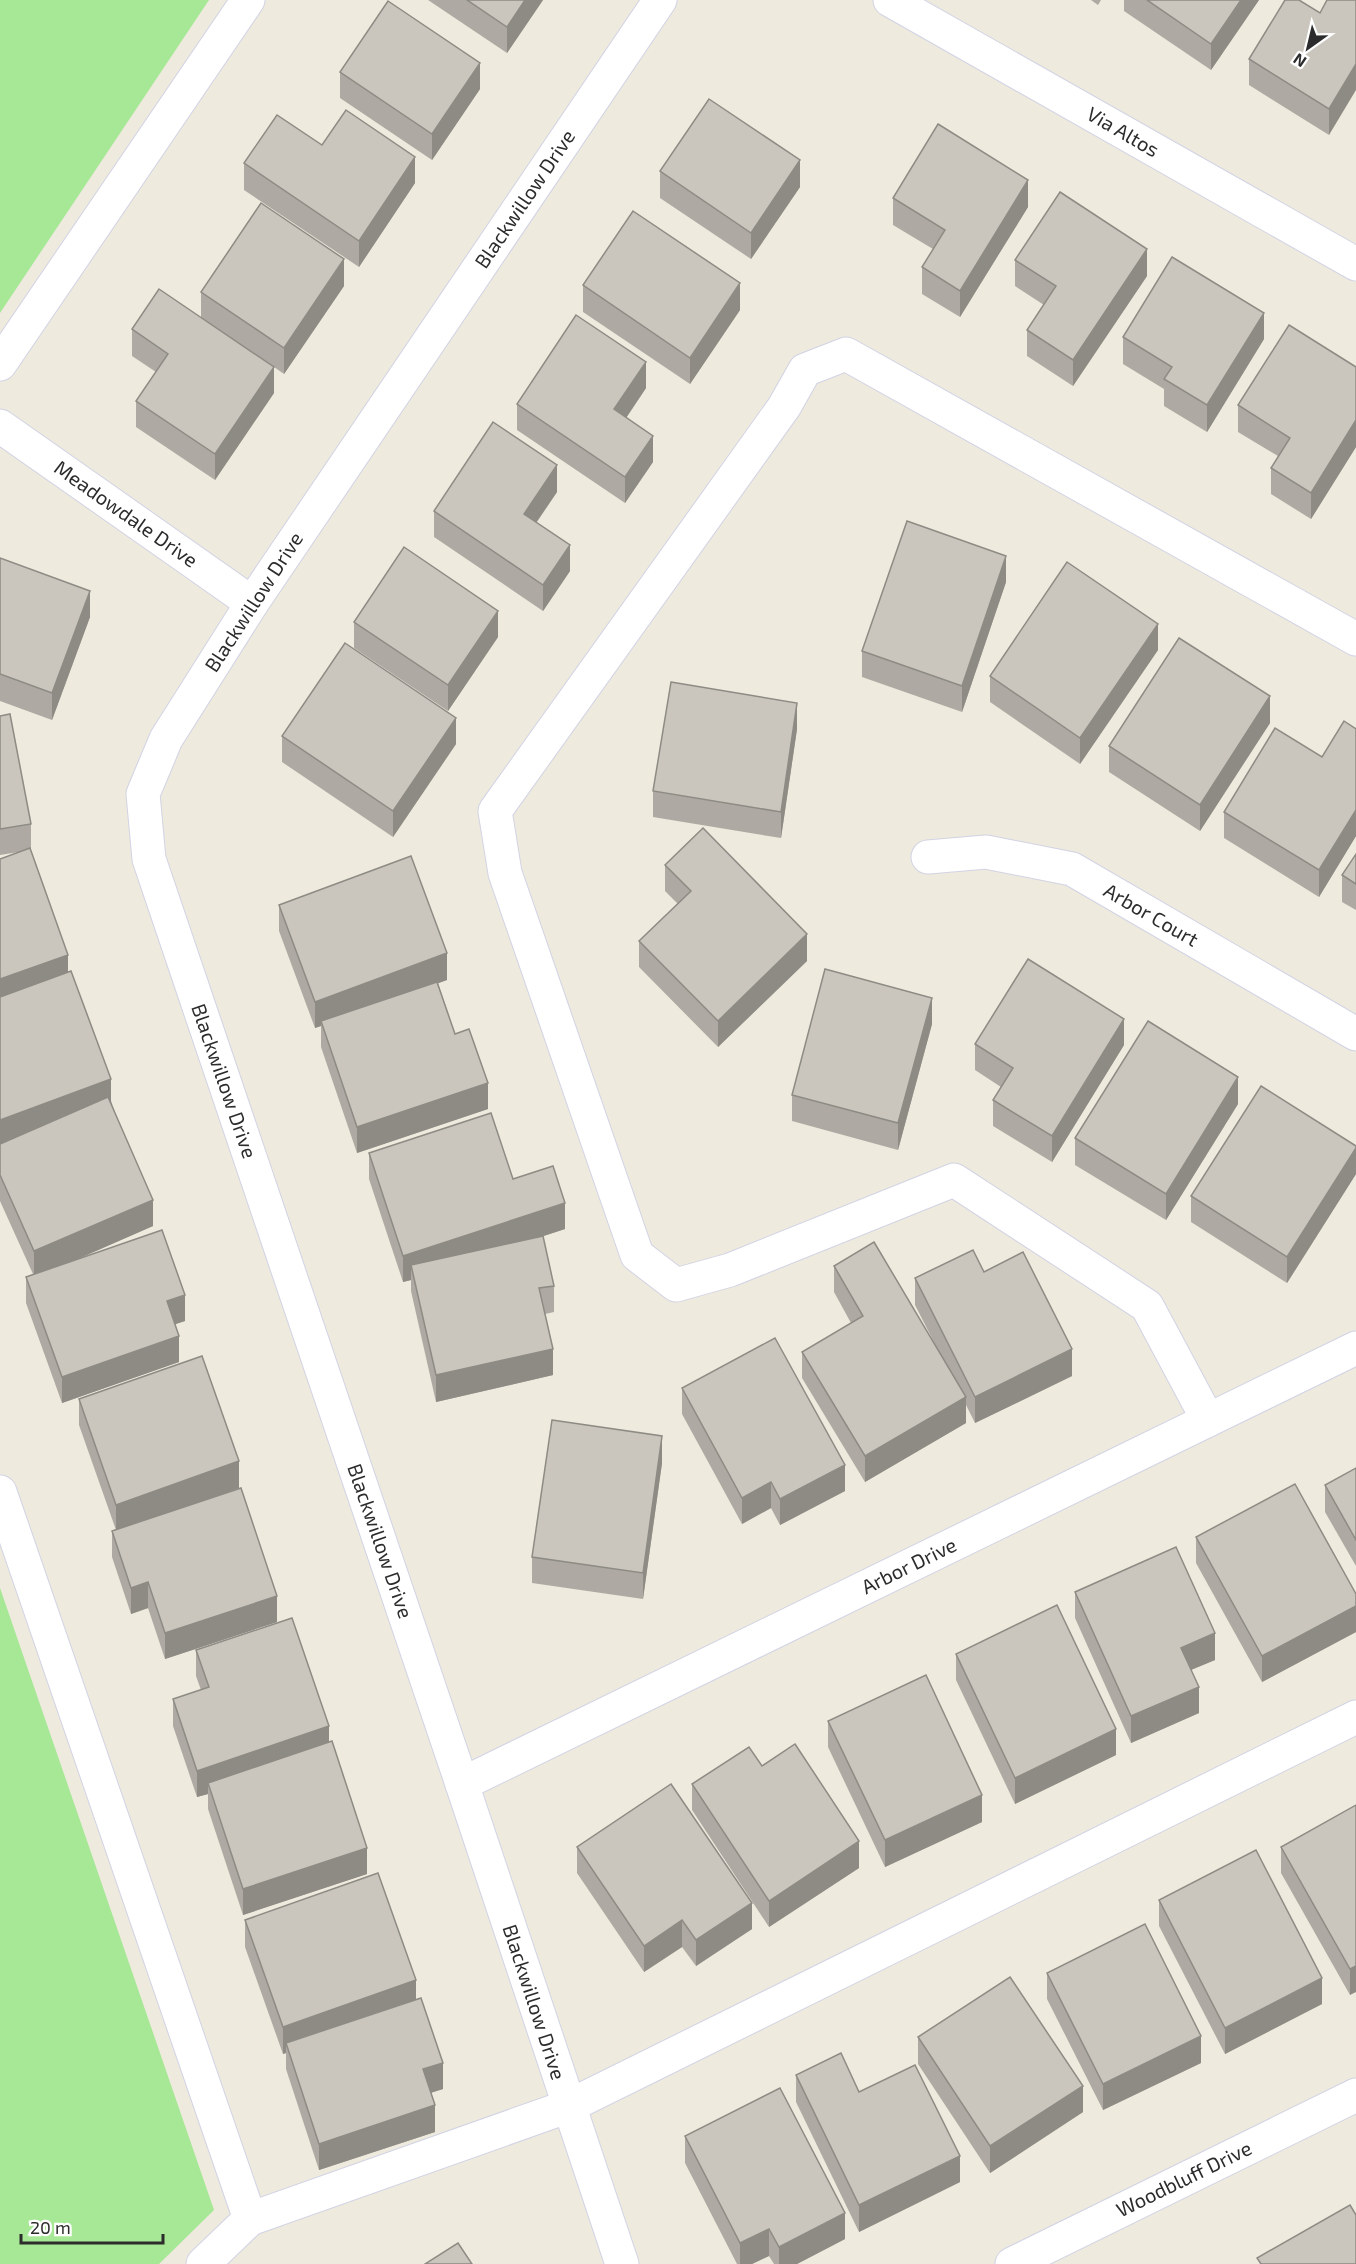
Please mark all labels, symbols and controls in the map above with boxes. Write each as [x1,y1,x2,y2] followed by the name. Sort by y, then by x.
[1278,18,1338,78] north arrow
[1289,50,1309,72] text: N
[1083,101,1164,161] street label: Via Altos
[469,125,579,272] street label: Blackwillow Drive
[50,455,203,572] street label: Meadowdale Drive
[199,527,307,676] street label: Blackwillow Drive
[1100,877,1203,951] street label: Arbor Court
[187,1000,263,1161] street label: Blackwillow Drive
[343,1460,419,1621] street label: Blackwillow Drive
[857,1532,960,1598] street label: Arbor Drive
[499,1921,571,2082] street label: Blackwillow Drive
[1112,2135,1255,2221] street label: Woodbluff Drive
[21,2207,164,2245] scale bar
[30,2216,71,2238] text: 20 m

